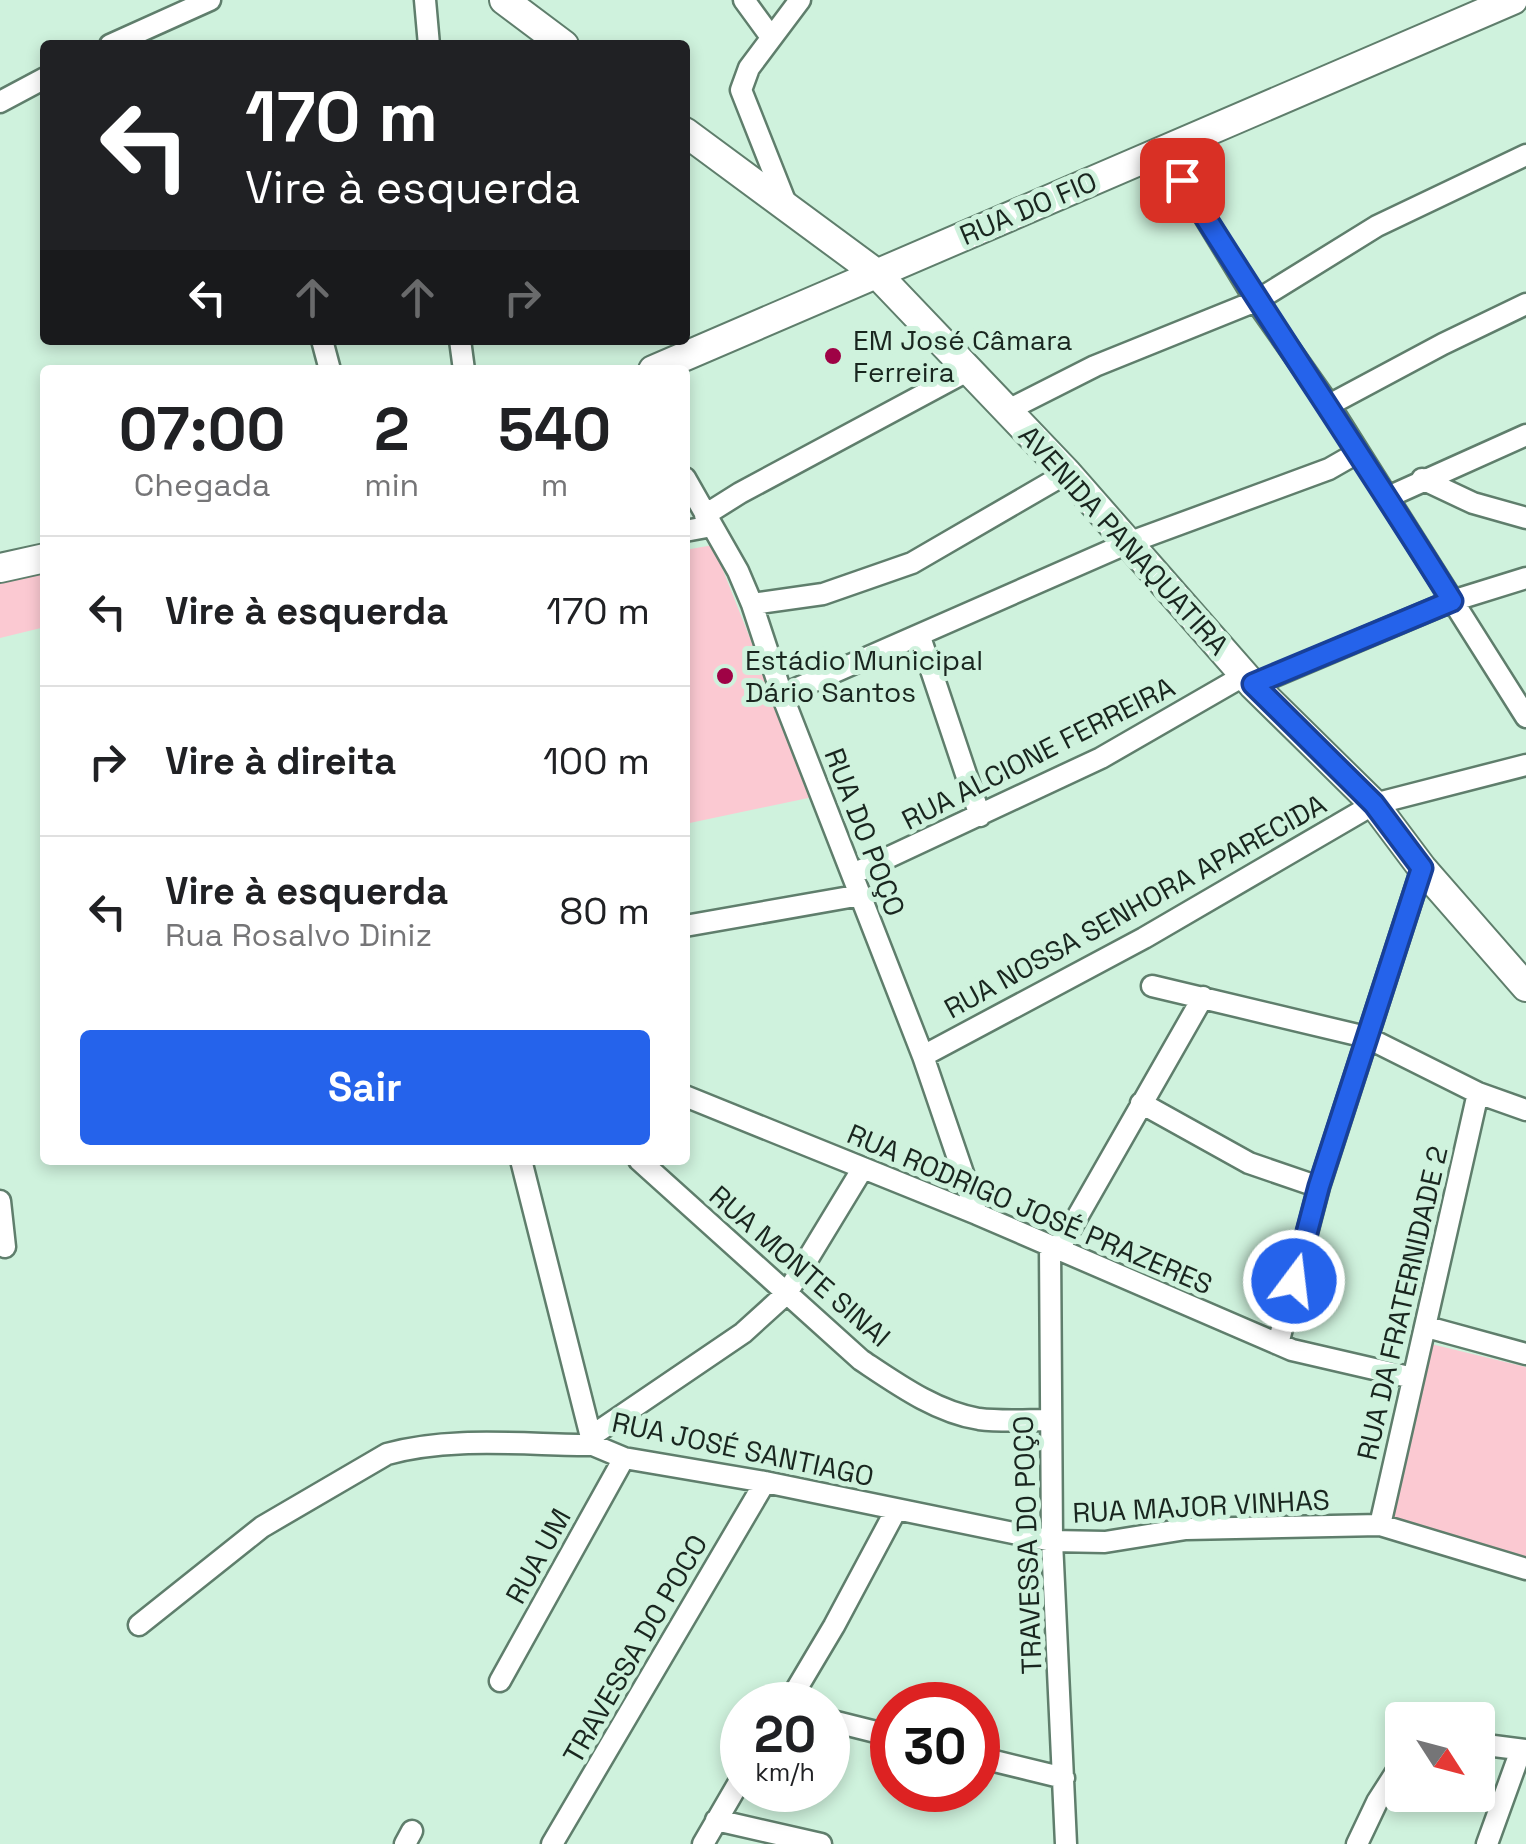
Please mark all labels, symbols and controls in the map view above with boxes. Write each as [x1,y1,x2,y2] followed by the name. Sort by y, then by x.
[245,72,438,161] text: 170 m
[80,80,210,210] icon: left
[1140,138,1225,223] pin
[1155,153,1210,208] icon: arrive
[245,159,580,216] text: Vire à esquerda
[954,163,1102,253] street label: RUA DO FIO
[180,270,235,325] icon: left
[285,270,340,325] icon: ahead
[390,270,445,325] icon: ahead
[495,270,550,325] icon: right
[853,322,1072,390] place label: EM José Câmara Ferreira
[822,345,844,367] marker: EM José Câmara Ferreira
[119,391,285,468] text: 07:00
[374,391,410,468] text: 2
[498,391,611,468] text: 540
[1011,417,1237,663] street label: AVENIDA PANAQUATIRA
[134,465,270,505] text: Chegada
[364,465,419,505] text: min
[541,465,568,505] text: m
[80,584,135,639] icon: left
[165,587,448,635] text: Vire à esquerda
[546,587,650,635] text: 170 m
[745,642,983,710] place label: Estádio Municipal Dário Santos
[714,665,736,687] marker: Estádio Municipal Dário Santos
[895,668,1181,838] street label: RUA ALCIONE FERREIRA
[80,734,135,789] icon: right
[165,737,396,785] text: Vire à direita
[543,737,650,785] text: 100 m
[816,743,914,921] street label: RUA DO POÇO
[938,786,1332,1026] street label: RUA NOSSA SENHORA APARECIDA
[165,867,448,915] text: Vire à esquerda
[80,884,135,939] icon: left
[560,887,650,935] text: 80 m
[165,915,432,955] text: Rua Rosalvo Diniz
[80,1030,650,1145] button: Sair
[842,1116,1218,1302] street label: RUA RODRIGO JOSÉ PRAZERES
[1348,1142,1456,1464] street label: RUA DA FRATERNIDADE 2
[702,1177,898,1355] street label: RUA MONTE SINAI
[1242,1229,1346,1333] position arrow
[609,1404,877,1494] street label: RUA JOSÉ SANTIAGO
[1004,1415,1050,1675] street label: TRAVESSA DO POÇO
[1071,1481,1331,1531] street label: RUA MAJOR VINHAS
[497,1502,579,1610] street label: RUA UM
[555,1528,715,1770] street label: TRAVESSA DO POCO
[870,1682,1000,1812] speed limit sign: 30
[1385,1702,1495,1812] north arrow
[1385,1702,1495,1812] map controls
[754,1703,816,1767] text: 20
[755,1756,815,1788] text: km/h

